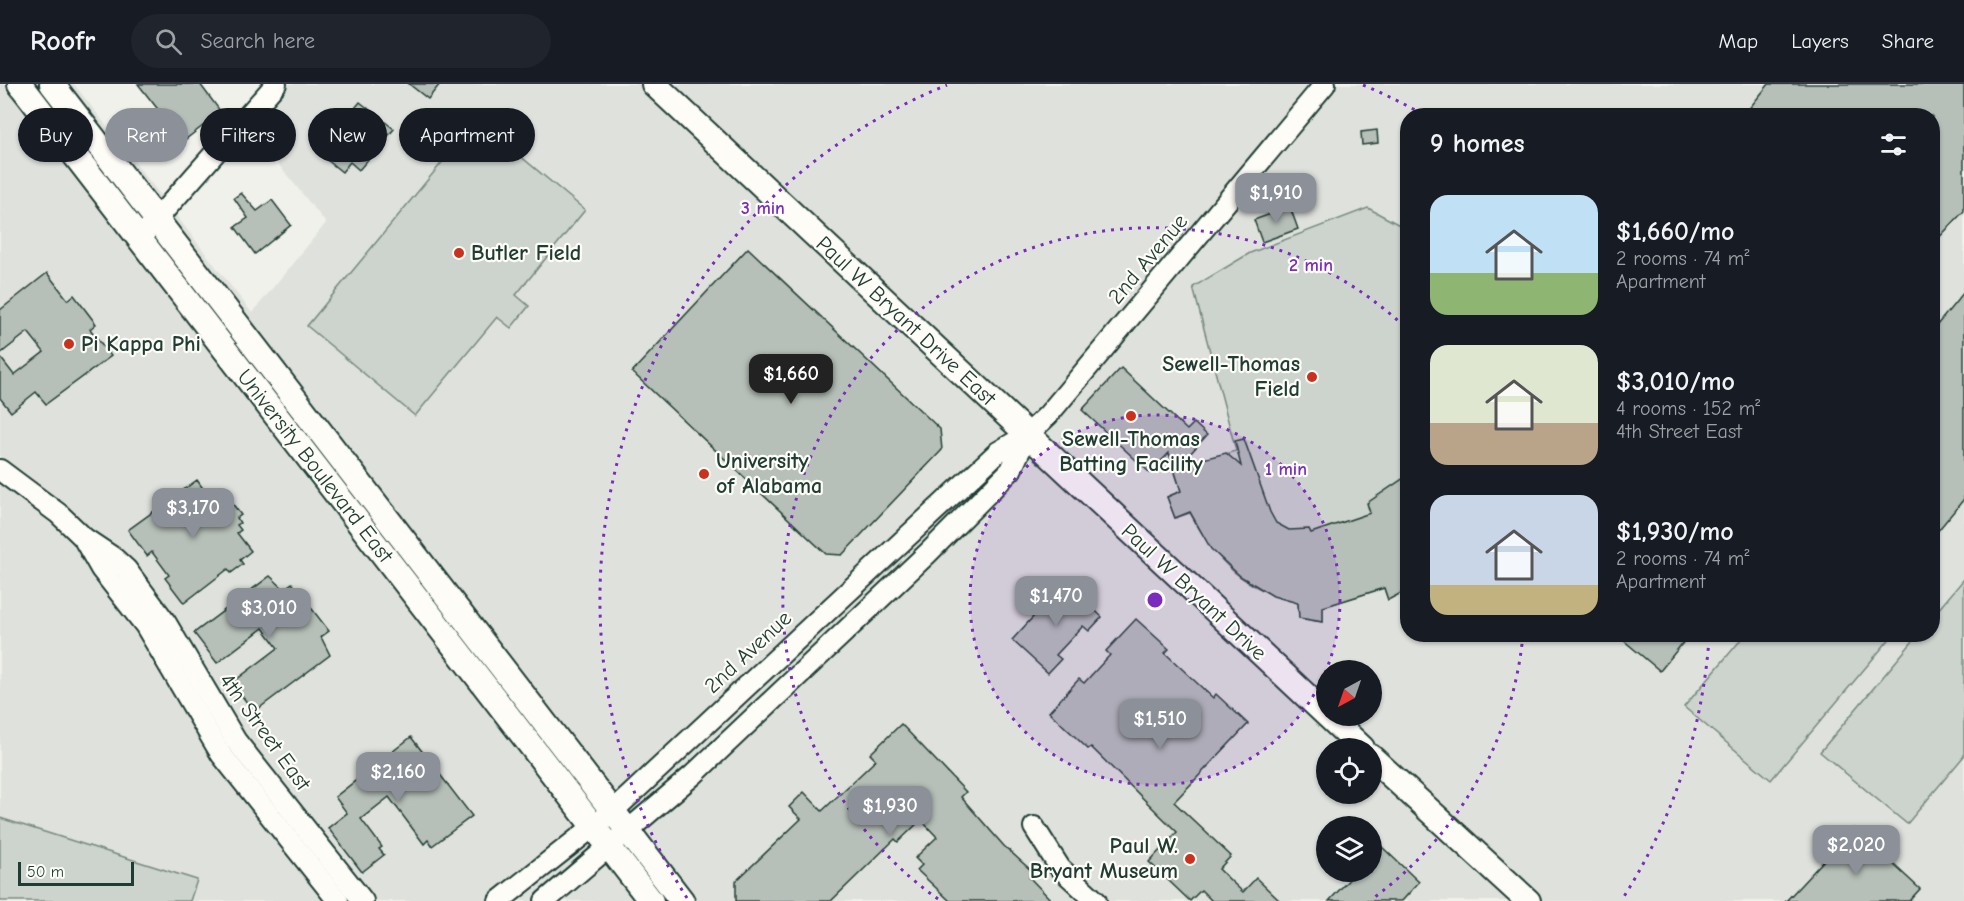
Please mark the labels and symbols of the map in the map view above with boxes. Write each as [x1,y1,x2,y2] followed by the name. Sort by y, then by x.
[1227,173,1325,224] pin: $1,910
[741,198,785,219] text: 3 min
[1103,209,1193,309] street label: 2nd Avenue
[811,231,1002,412] street label: Paul W Bryant Drive East
[471,240,581,266] place label: Butler Field
[452,246,466,260] marker: Butler Field
[1289,255,1333,276] text: 2 min
[81,331,201,357] place label: Pi Kappa Phi
[62,337,76,351] marker: Pi Kappa Phi
[1162,351,1300,402] place label: Sewell-Thomas Field
[742,354,840,405] pin: $1,660
[231,364,399,568] street label: University Boulevard East
[1305,370,1319,384] marker: Sewell-Thomas Field
[1124,409,1138,423] marker: Sewell-Thomas Batting Facility
[1059,426,1204,477] place label: Sewell-Thomas Batting Facility
[716,448,822,499] place label: University of Alabama
[1265,459,1307,480] text: 1 min
[697,467,711,481] marker: University of Alabama
[144,488,242,539] pin: $3,170
[1116,518,1272,666] street label: Paul W Bryant Drive
[1007,576,1105,627] pin: $1,470
[220,588,318,639] pin: $3,010
[1145,590,1165,610] centre of rings
[699,605,797,699] street label: 2nd Avenue
[1316,660,1382,726] north arrow
[214,668,317,796] street label: 4th Street East
[1111,699,1209,750] pin: $1,510
[349,752,447,803] pin: $2,160
[841,786,939,837] pin: $1,930
[1807,825,1905,876] pin: $2,020
[1030,833,1178,884] place label: Paul W. Bryant Museum
[1183,852,1197,866] marker: Paul W. Bryant Museum
[18,859,134,886] scale bar

